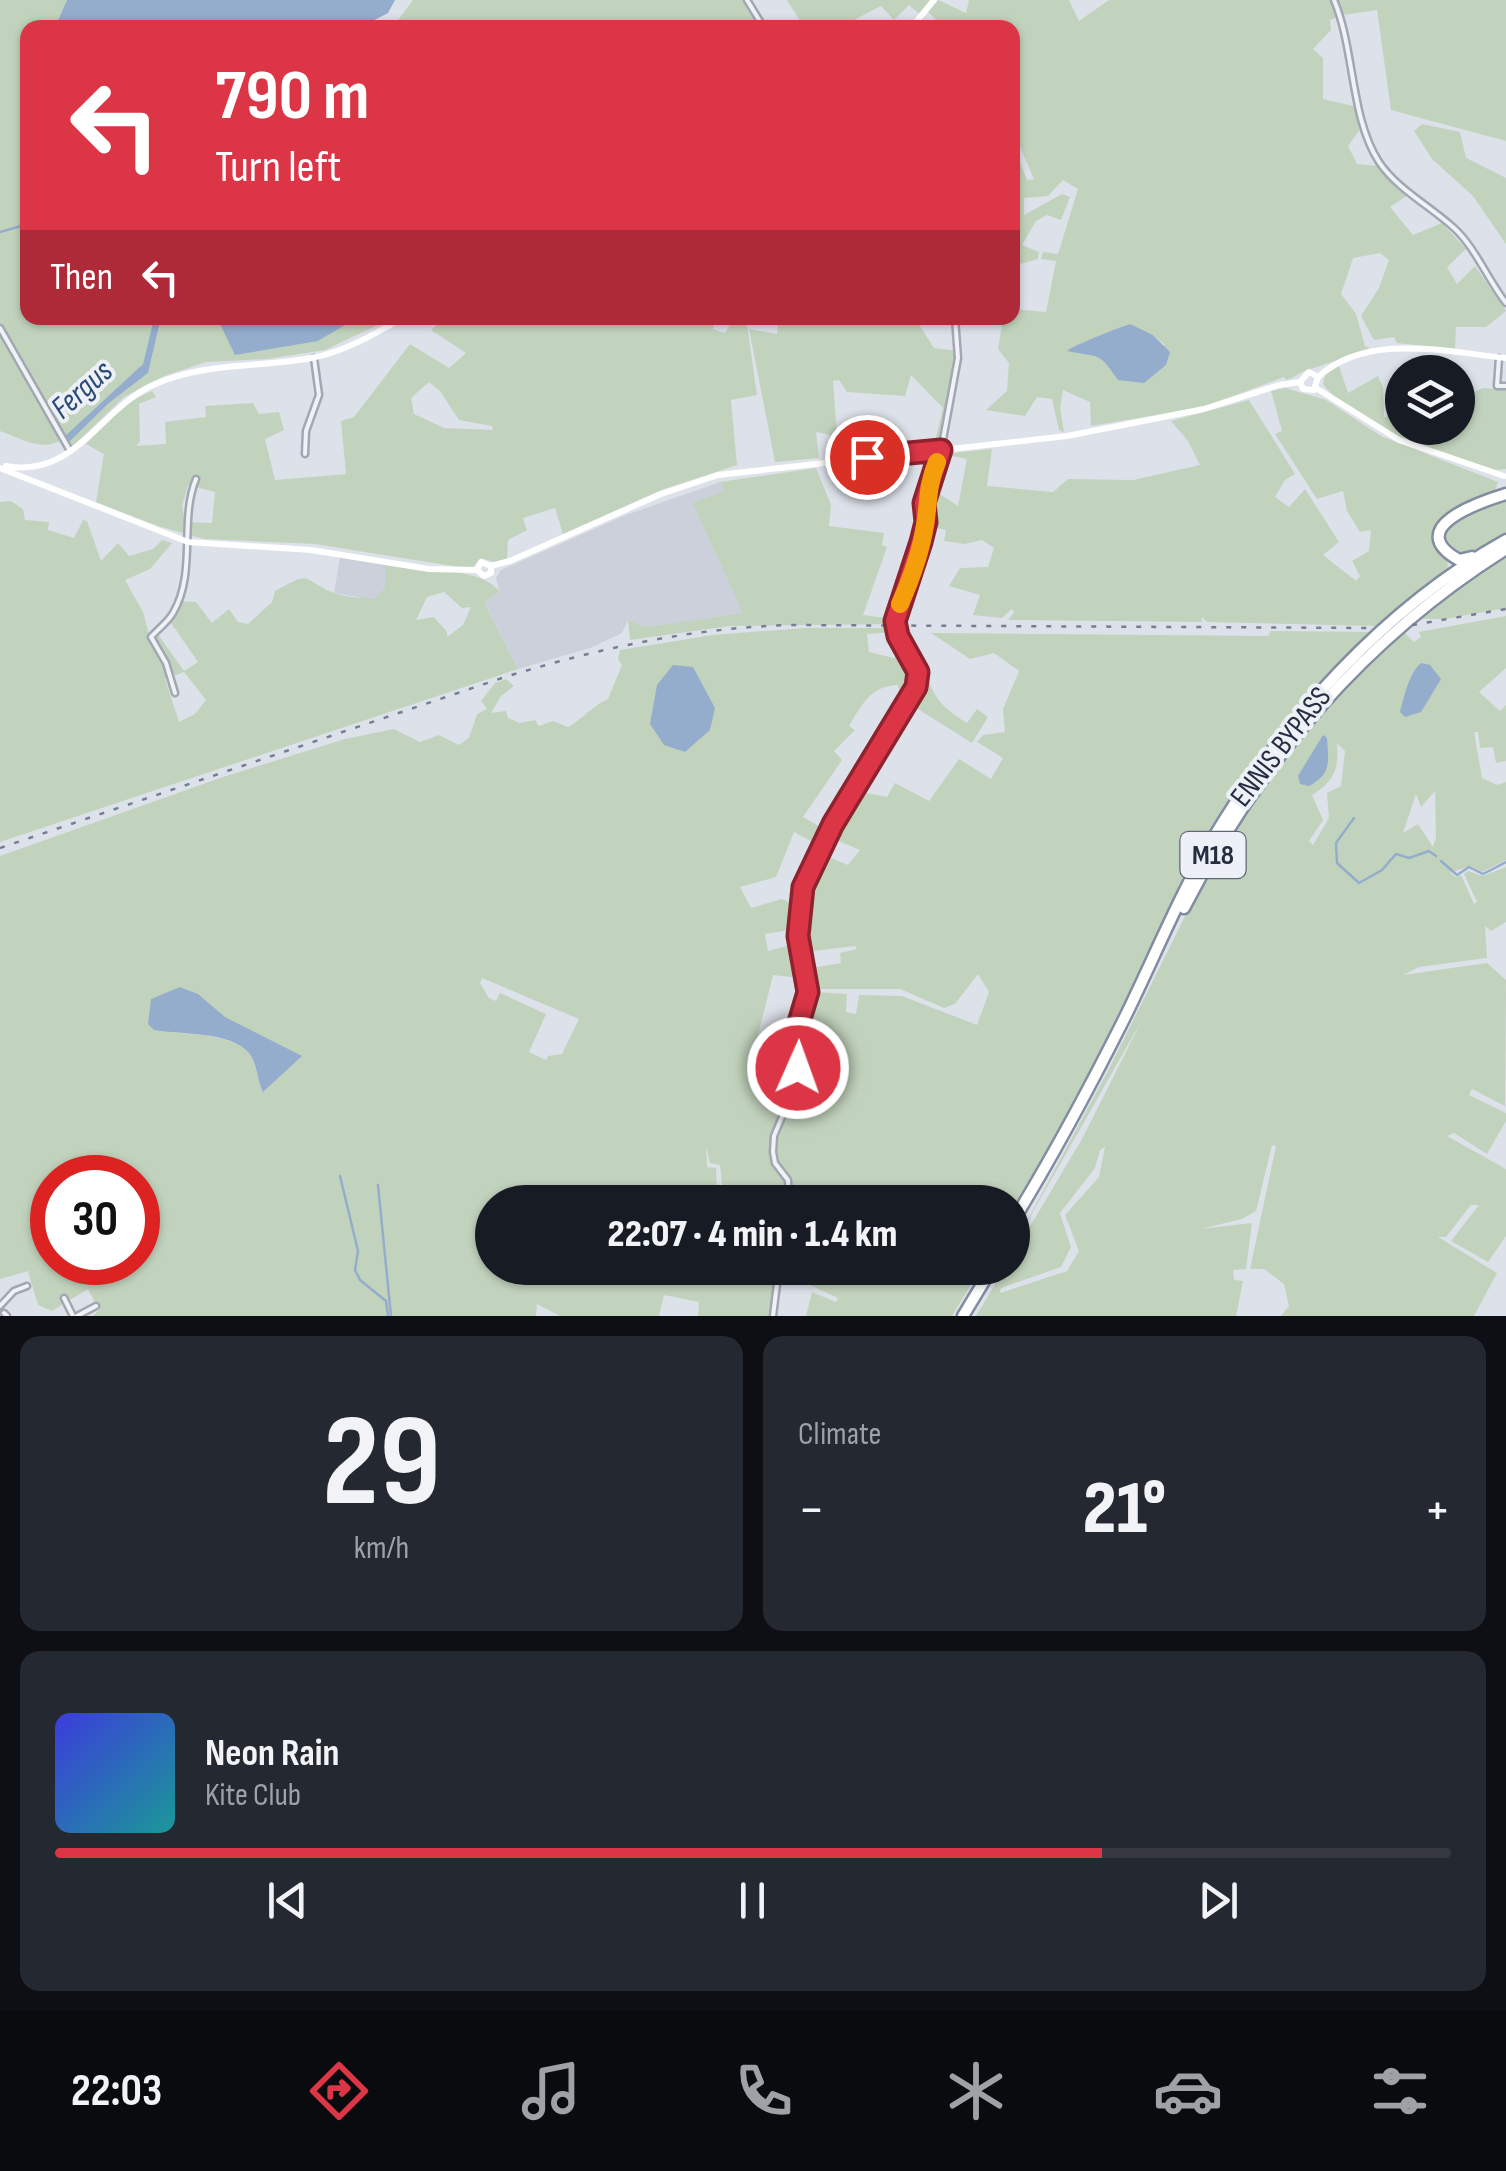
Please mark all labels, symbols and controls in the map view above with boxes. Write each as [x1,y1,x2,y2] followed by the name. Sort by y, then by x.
[215,55,369,139] text: 790 m
[50,60,180,190] icon: left
[215,140,341,195] text: Turn left
[133,250,188,305] icon: left
[50,255,113,300] text: Then
[43,352,122,428] water label: Fergus
[1385,355,1475,445] map controls
[1385,355,1475,445] button: layers
[825,415,910,500] pin
[840,430,895,485] icon: arrive
[1223,680,1339,814] street label: ENNIS BYPASS
[1180,832,1246,878] road number: M18
[746,1016,850,1120] position arrow
[30,1155,160,1285] speed limit sign: 30
[608,1212,897,1257] text: 22:07 · 4 min · 1.4 km
[322,1386,441,1542] text: 29
[798,1415,881,1454] text: Climate
[1083,1464,1166,1555] text: 21°
[798,1477,825,1544] text: −
[1424,1477,1451,1544] text: +
[354,1529,409,1568] text: km/h
[205,1731,339,1776] text: Neon Rain
[205,1776,301,1815] text: Kite Club
[260,1873,315,1928] icon: previous
[725,1873,780,1928] icon: pause
[1191,1873,1246,1928] icon: next
[304,2056,374,2126] icon: directions
[516,2056,586,2126] icon: music
[729,2056,799,2126] icon: phone
[941,2056,1011,2126] icon: climate
[1153,2056,1223,2126] icon: car
[1365,2056,1435,2126] icon: filters
[71,2064,162,2119] text: 22:03

